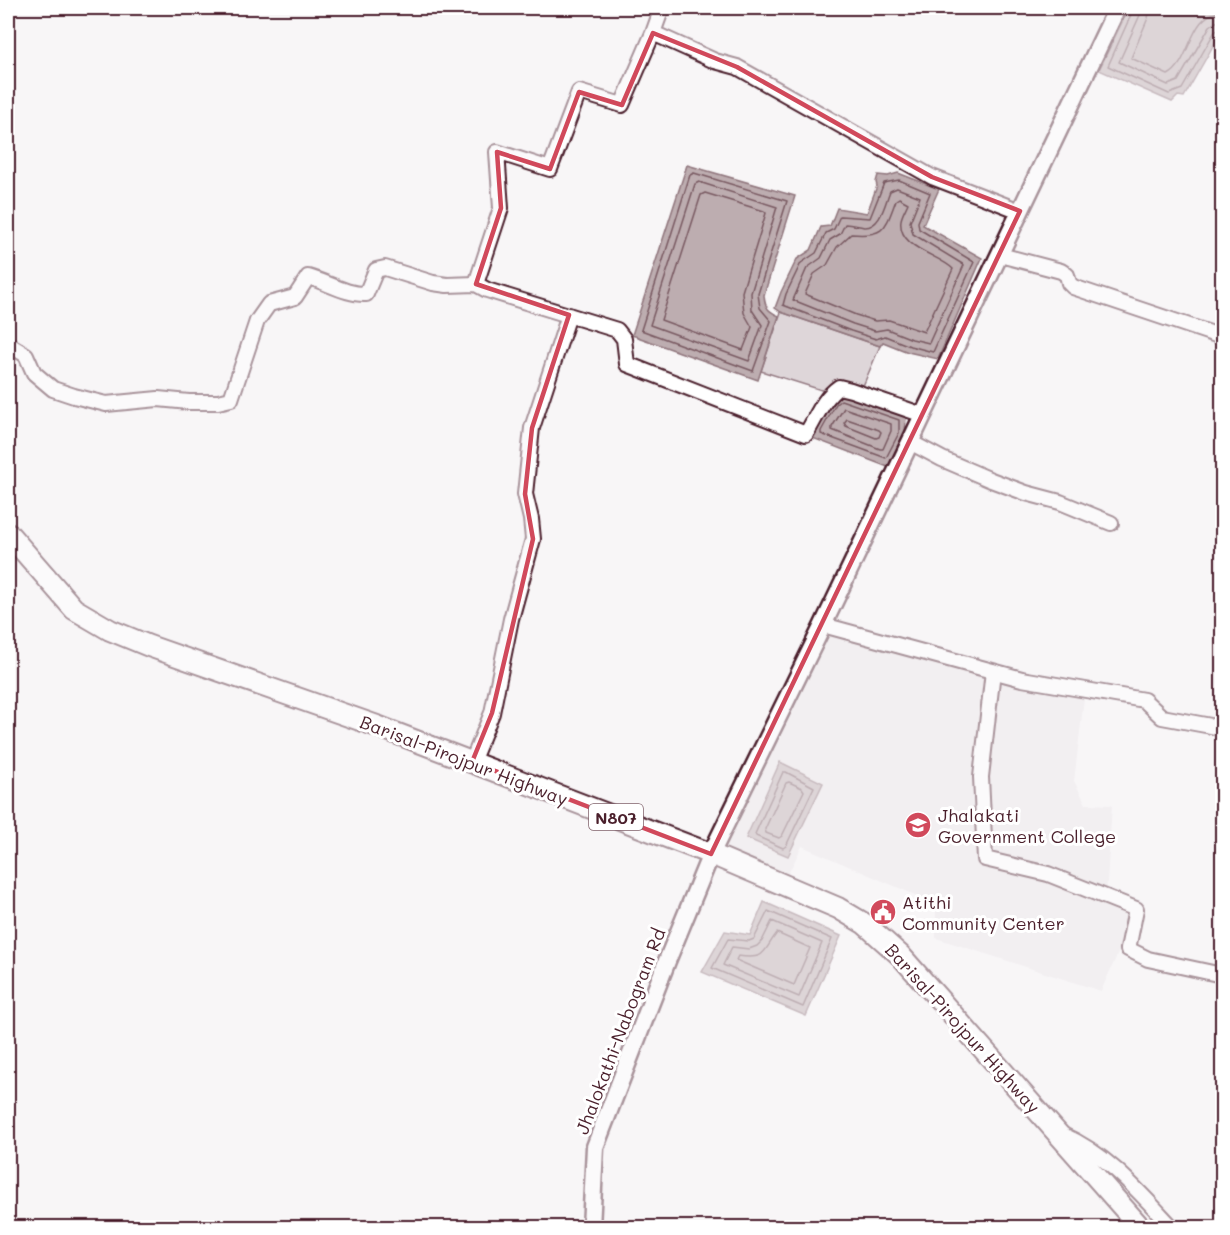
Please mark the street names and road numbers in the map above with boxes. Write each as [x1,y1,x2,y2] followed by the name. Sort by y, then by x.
[357,709,571,811] street label: Barisal-Pirojpur Highway
[589,804,643,830] road number: N807
[570,925,670,1137] street label: Jhalokathi-Nabogram Rd
[880,938,1046,1118] street label: Barisal-Pirojpur Highway

